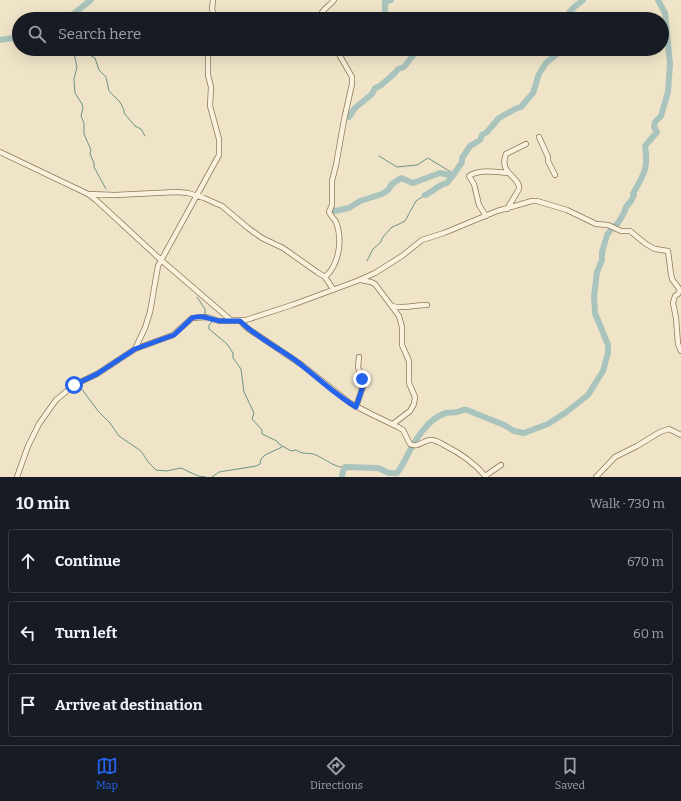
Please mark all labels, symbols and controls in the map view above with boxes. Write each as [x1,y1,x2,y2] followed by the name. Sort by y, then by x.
[12,12,669,56] search box
[26,23,48,45] icon: search
[58,25,141,43] text: Search here
[353,370,371,388] route end
[65,376,83,394] route start
[16,493,70,514] text: 10 min
[590,496,665,511] text: Walk · 730 m
[17,550,39,572] icon: ahead
[55,552,121,570] text: Continue
[627,554,664,569] text: 670 m
[17,622,39,644] icon: left
[55,624,117,642] text: Turn left
[633,626,664,641] text: 60 m
[17,694,39,716] icon: arrive
[55,696,202,714] text: Arrive at destination
[96,755,118,792] tab: Map
[310,755,363,792] tab: Directions
[555,755,585,792] tab: Saved

